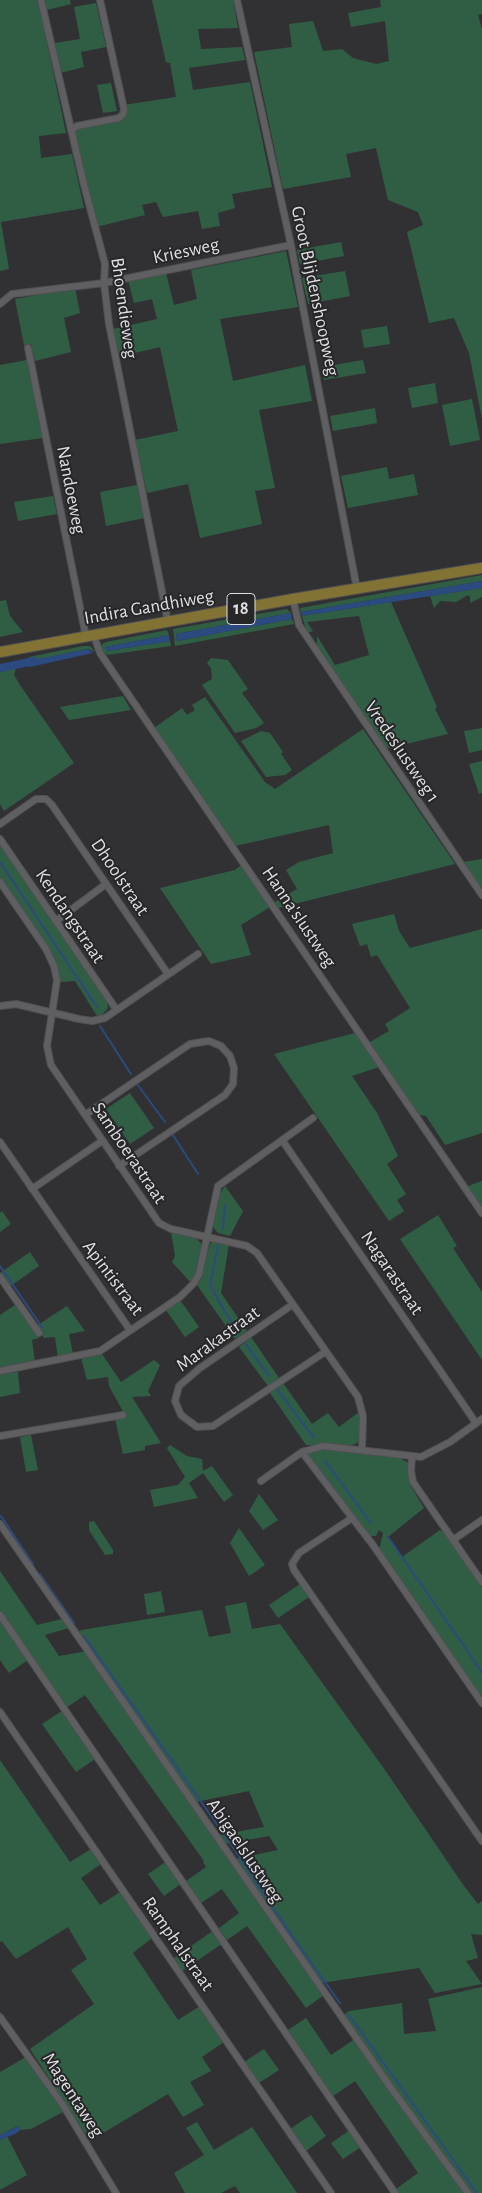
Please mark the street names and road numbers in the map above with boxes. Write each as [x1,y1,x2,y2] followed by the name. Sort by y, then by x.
[286,204,344,378] street label: Groot Blijdenshoopweg
[151,233,221,269] street label: Kriesweg
[106,256,142,360] street label: Bhoendieweg
[51,444,91,536] street label: Nandoeweg
[82,584,216,630] street label: Indira Gandhiweg
[227,594,255,624] road number: 18
[360,697,444,807] street label: Vredeslustweg 1
[86,834,154,920] street label: Dhoolstraat
[257,862,341,972] street label: Hanna'slustweg
[30,865,110,967] street label: Kendangstraat
[87,1098,171,1208] street label: Samboerastraat
[356,1227,428,1319] street label: Nagarastraat
[77,1236,149,1320] street label: Apintistraat
[172,1301,264,1377] street label: Marakastraat
[202,1794,288,1908] street label: Abigaelslustweg
[137,1893,219,1995] street label: Ramphalstraat
[37,2048,109,2142] street label: Magentaweg

